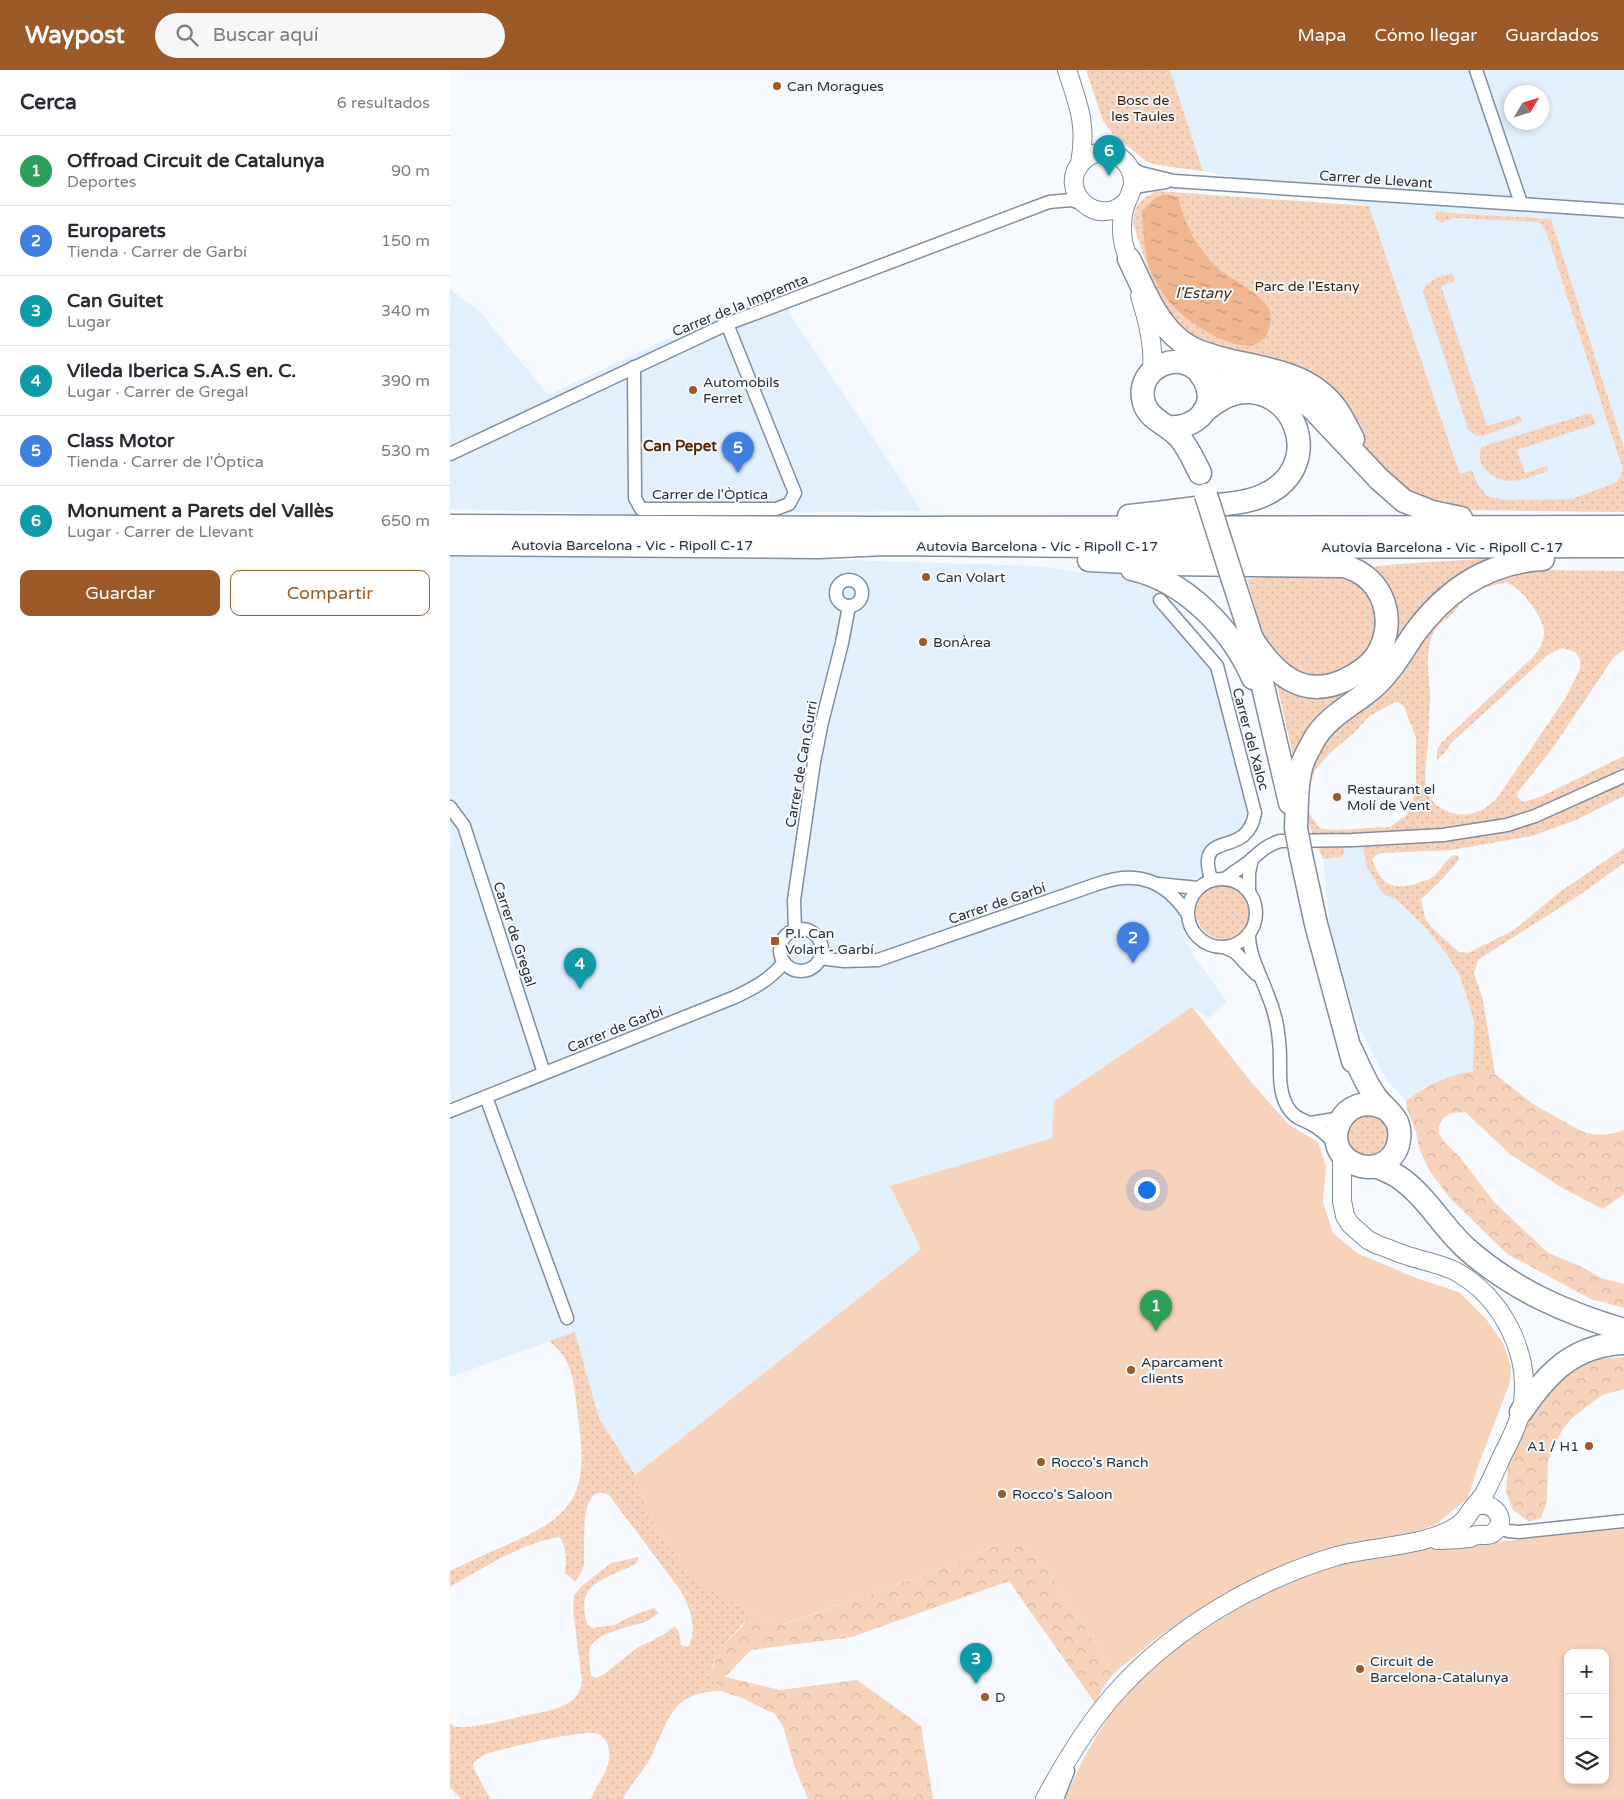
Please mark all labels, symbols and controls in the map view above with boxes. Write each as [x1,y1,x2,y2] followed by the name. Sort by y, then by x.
[155,13,505,58] search box
[25,21,125,50] text: Waypost
[173,21,201,49] icon: search
[213,24,319,46] text: Buscar aquí
[1297,24,1346,46] text: Mapa
[1374,24,1477,46] text: Cómo llegar
[1505,24,1599,46] text: Guardados
[787,78,884,95] place label: Can Moragues
[771,80,783,92] marker: Can Moragues
[1504,85,1549,130] north arrow
[20,90,77,115] text: Cerca
[1111,92,1175,125] park label: Bosc de les Taules
[337,93,430,113] text: 6 resultados
[1093,135,1125,176] pin: 6
[67,150,325,172] text: Offroad Circuit de Catalunya
[31,161,41,181] text: 1
[391,161,430,181] text: 90 m
[1319,167,1434,192] street label: Carrer de Llevant
[67,172,136,192] text: Deportes
[67,220,166,242] text: Europarets
[31,231,41,251] text: 2
[381,231,430,251] text: 150 m
[67,242,247,262] text: Tienda · Carrer de Garbí
[670,270,811,340] street label: Carrer de la Impremta
[1255,278,1360,295] park label: Parc de l'Estany
[1176,284,1232,302] water label: l'Estany
[67,290,163,312] text: Can Guitet
[31,301,41,321] text: 3
[381,301,430,321] text: 340 m
[67,312,111,332] text: Lugar
[67,360,296,382] text: Vileda Iberica S.A.S en. C.
[31,371,41,391] text: 4
[381,371,430,391] text: 390 m
[703,374,780,407] place label: Automobils Ferret
[67,382,249,402] text: Lugar · Carrer de Gregal
[687,384,699,396] marker: Automobils Ferret
[67,430,174,452] text: Class Motor
[722,432,754,473] pin: 5
[643,437,717,456] district label: Can Pepet
[31,441,41,461] text: 5
[381,441,430,461] text: 530 m
[67,452,264,472] text: Tienda · Carrer de l'Òptica
[652,486,768,503] street label: Carrer de l'Òptica
[67,500,334,522] text: Monument a Parets del Vallès
[31,511,41,531] text: 6
[381,511,430,531] text: 650 m
[67,522,254,542] text: Lugar · Carrer de Llevant
[511,537,753,554] street label: Autovia Barcelona - Vic - Ripoll C-17
[916,538,1158,555] street label: Autovia Barcelona - Vic - Ripoll C-17
[1321,539,1563,556] street label: Autovia Barcelona - Vic - Ripoll C-17
[936,569,1006,586] place label: Can Volart
[20,570,220,616] button: Guardar
[230,570,430,616] button: Compartir
[920,571,932,583] marker: Can Volart
[933,634,991,651] place label: BonÀrea
[917,636,929,648] marker: BonÀrea
[1229,686,1272,792] street label: Carrer del Xaloc
[782,699,821,829] street label: Carrer de Can Gurri
[1347,781,1435,814] place label: Restaurant el Molí de Vent
[1331,791,1343,803] marker: Restaurant el Molí de Vent
[946,879,1048,928] street label: Carrer de Garbí
[490,880,539,989] street label: Carrer de Gregal
[1117,922,1149,963] pin: 2
[785,925,874,958] place label: P.I. Can Volart - Garbí
[769,935,781,947] marker: P.I. Can Volart - Garbí
[564,948,596,989] pin: 4
[565,1002,666,1056] street label: Carrer de Garbí
[1134,1177,1160,1203] your location
[1140,1290,1172,1331] pin: 1
[1141,1354,1224,1387] place label: Aparcament clients
[1125,1364,1137,1376] marker: Aparcament clients
[1527,1438,1579,1455] place label: A1 / H1
[1583,1440,1595,1452] marker: A1 / H1
[1051,1454,1148,1471] place label: Rocco's Ranch
[1035,1456,1047,1468] marker: Rocco's Ranch
[1012,1486,1113,1503] place label: Rocco's Saloon
[996,1488,1008,1500] marker: Rocco's Saloon
[960,1643,992,1684] pin: 3
[1564,1649,1609,1784] map controls
[1564,1649,1609,1694] button: +
[1370,1653,1509,1686] place label: Circuit de Barcelona-Catalunya
[1354,1663,1366,1675] marker: Circuit de Barcelona-Catalunya
[995,1689,1006,1706] place label: D
[979,1691,991,1703] marker: D
[1564,1694,1609,1739] button: −
[1564,1739,1609,1784] button: layers

